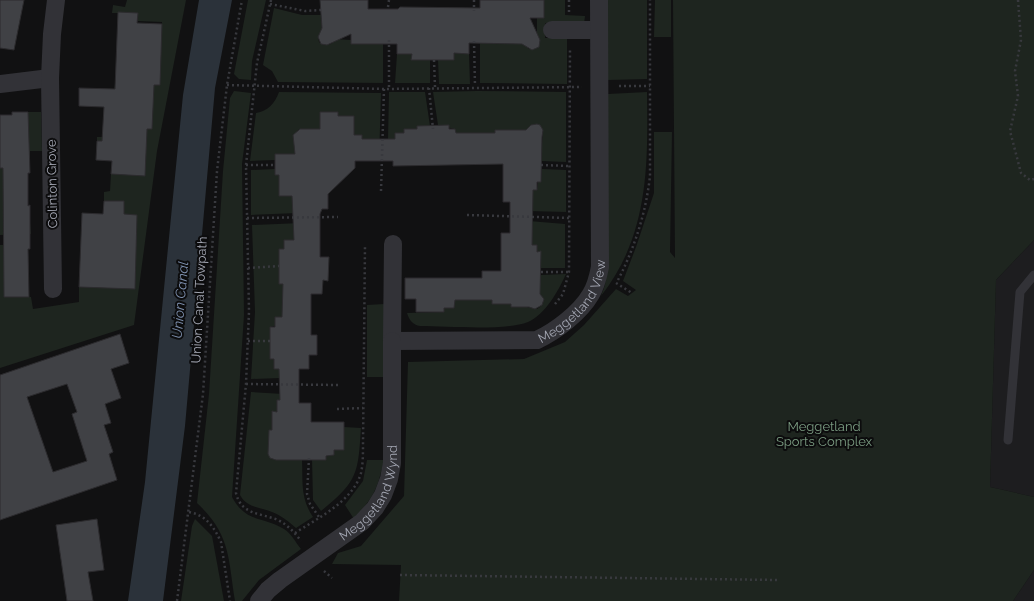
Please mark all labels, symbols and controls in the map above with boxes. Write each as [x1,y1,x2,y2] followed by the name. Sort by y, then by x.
[44,139,60,229] street label: Colinton Grove
[188,236,210,364] street label: Union Canal Towpath
[535,259,608,346] street label: Meggetland View
[169,260,191,339] water label: Union Canal
[776,419,873,449] park label: Meggetland Sports Complex
[336,445,400,543] street label: Meggetland Wynd

